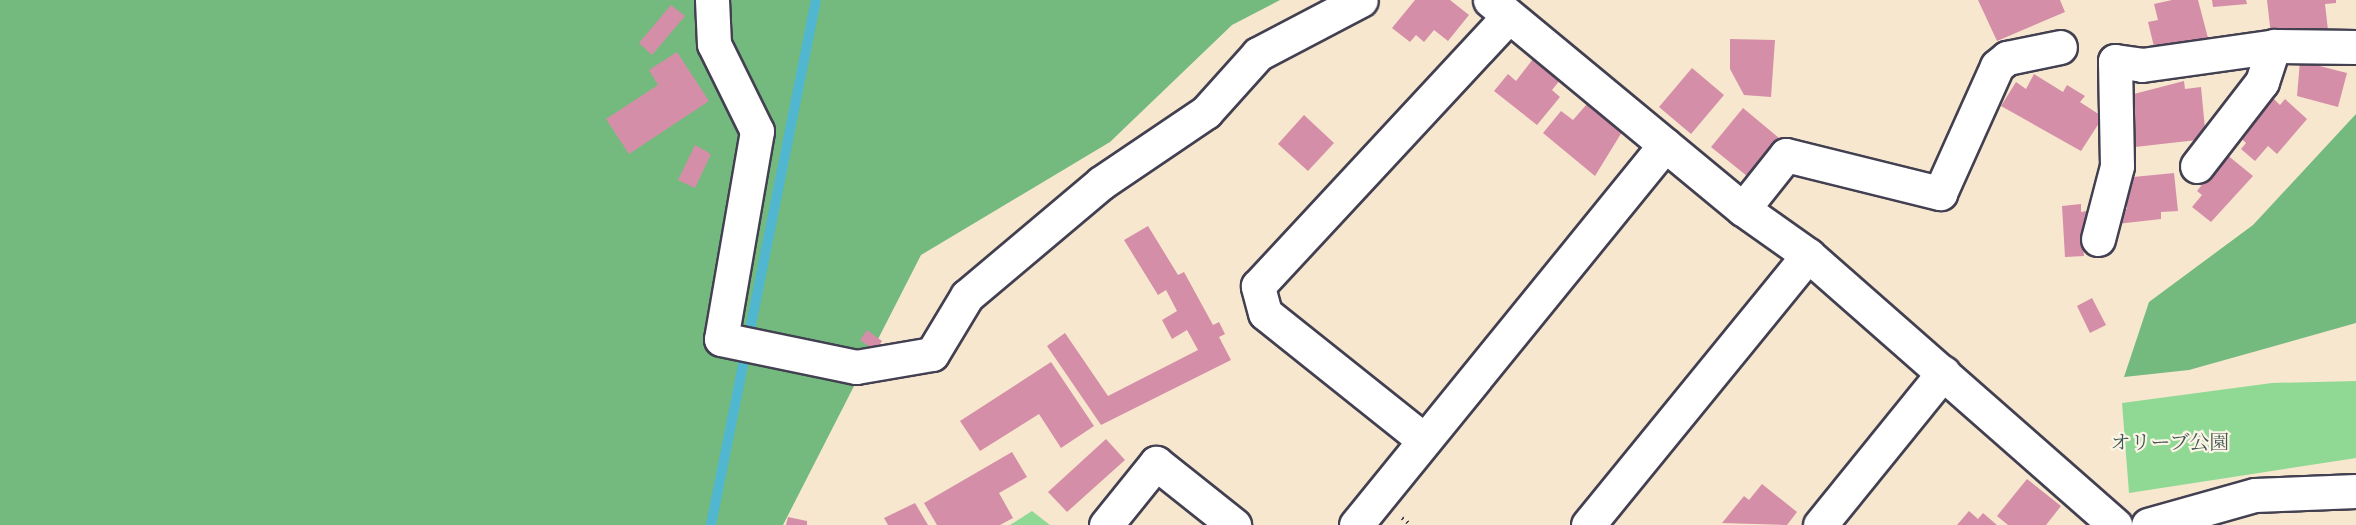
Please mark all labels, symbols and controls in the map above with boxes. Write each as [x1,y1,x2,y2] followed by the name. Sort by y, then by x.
[2110,429,2230,453] park label: オリーブ公園

